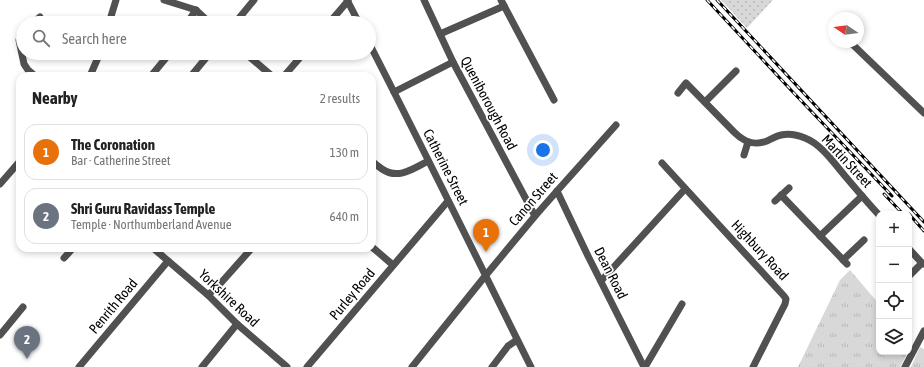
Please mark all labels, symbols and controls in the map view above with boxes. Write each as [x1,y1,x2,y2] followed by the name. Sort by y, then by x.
[828,12,864,48] north arrow
[16,16,376,60] search box
[30,27,52,49] icon: search
[62,30,127,47] text: Search here
[458,54,520,152] street label: Queniborough Road
[32,88,78,108] text: Nearby
[320,91,360,106] text: 2 results
[420,126,472,208] street label: Catherine Street
[818,131,876,191] street label: Martin Street
[71,136,155,153] text: The Coronation
[533,140,553,160] your location
[43,145,49,160] text: 1
[330,145,359,160] text: 130 m
[71,153,171,168] text: Bar · Catherine Street
[505,169,561,229] street label: Canon Street
[71,200,215,217] text: Shri Guru Ravidass Temple
[43,209,49,224] text: 2
[330,209,359,224] text: 640 m
[876,211,912,355] map controls
[876,211,912,247] button: +
[71,217,232,232] text: Temple · Northumberland Avenue
[728,217,792,283] street label: Highbury Road
[473,219,499,252] pin: 1
[591,244,631,302] street label: Dean Road
[876,247,912,283] button: −
[326,265,378,323] street label: Purley Road
[196,266,262,330] street label: Yorkshire Road
[85,275,141,337] street label: Penrith Road
[876,283,912,319] button: locate
[876,319,912,355] button: layers
[14,326,40,359] pin: 2

